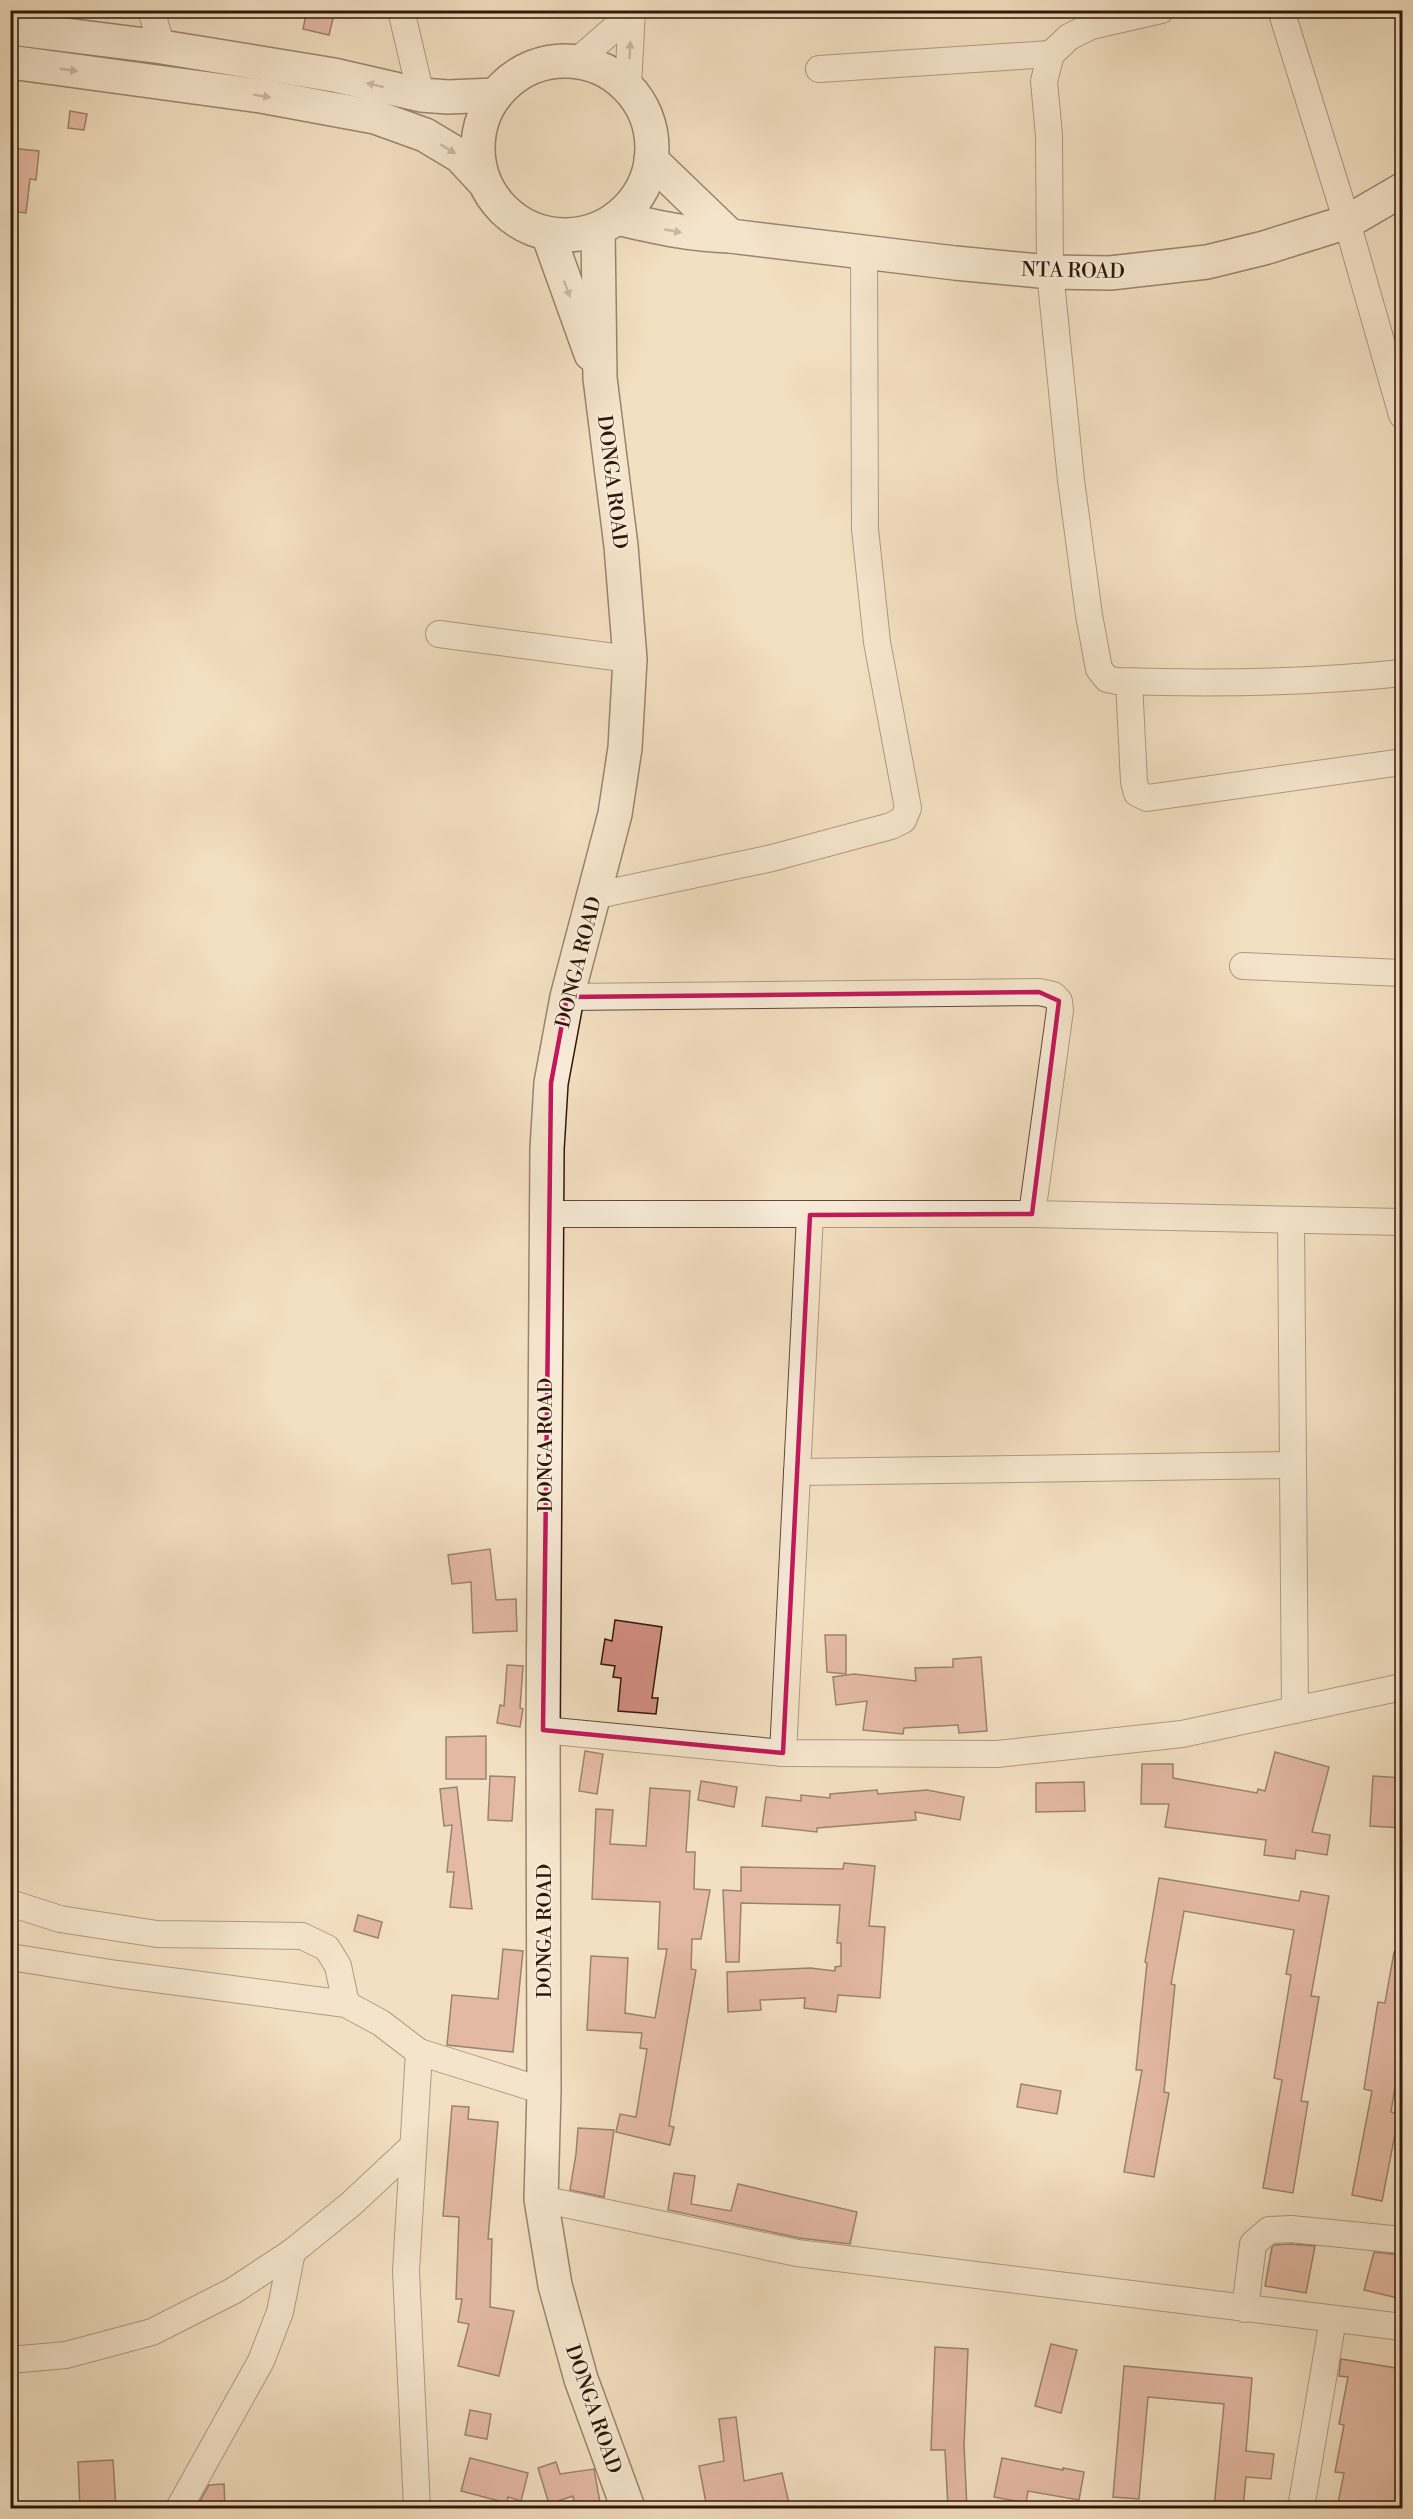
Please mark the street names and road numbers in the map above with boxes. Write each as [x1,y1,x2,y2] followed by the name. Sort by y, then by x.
[1021,258,1125,285] street label: NTA ROAD
[591,414,632,551] street label: DONGA ROAD
[551,894,608,1031] street label: DONGA ROAD
[534,1378,559,1512] street label: DONGA ROAD
[533,1864,558,1998] street label: DONGA ROAD
[559,2342,626,2477] street label: DONGA ROAD

